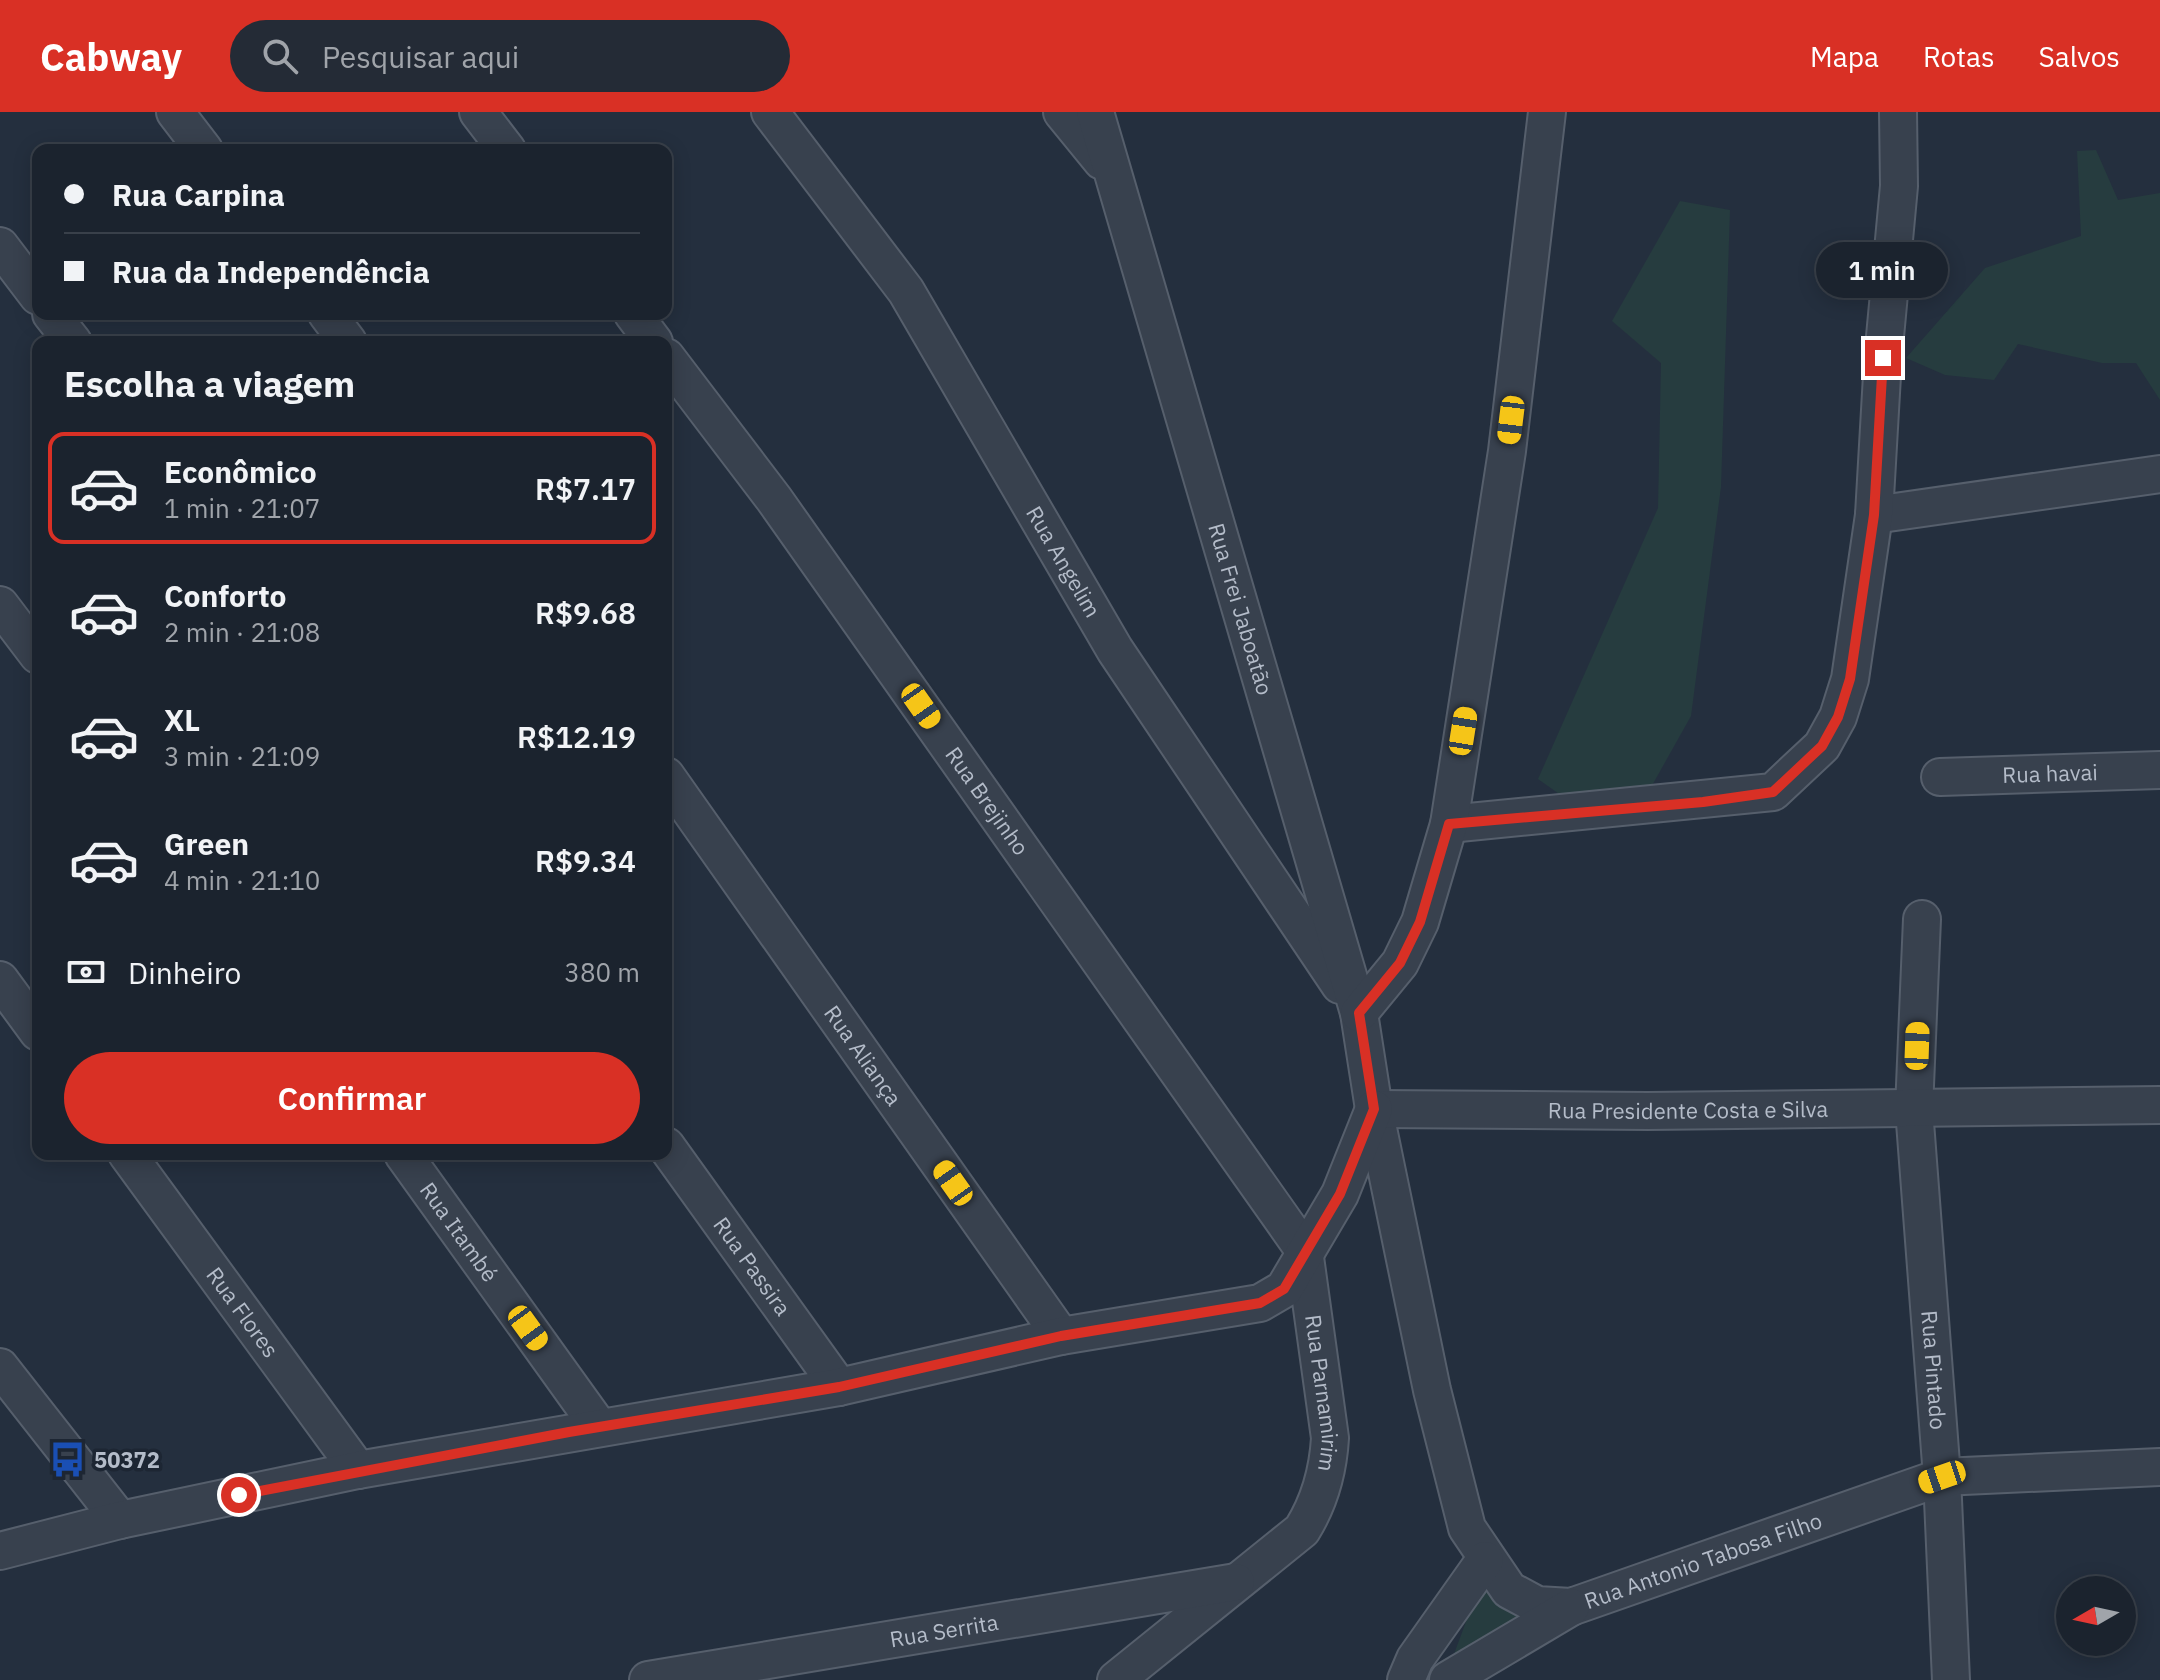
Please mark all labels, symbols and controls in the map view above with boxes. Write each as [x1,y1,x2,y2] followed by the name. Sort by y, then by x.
[230,20,790,92] search box
[40,32,182,81] text: Cabway
[258,34,302,78] icon: search
[322,37,519,76] text: Pesquisar aqui
[1810,38,1879,75] text: Mapa
[1923,38,1995,75] text: Rotas
[2039,38,2120,75] text: Salvos
[112,175,285,214] text: Rua Carpina
[1817,242,1949,298] callout: 1 min
[112,252,430,291] text: Rua da Independência
[1848,253,1916,287] text: 1 min
[1865,340,1901,376] route end
[64,360,355,407] text: Escolha a viagem
[1496,395,1526,445] car
[68,452,140,524] icon: car
[164,452,317,491] text: Econômico
[535,469,636,508] text: R$7.17
[164,491,320,525] text: 1 min · 21:07
[1020,500,1108,622] street label: Rua Angelim
[1202,520,1280,698] street label: Rua Frei Jaboatão
[68,576,140,648] icon: car
[164,576,287,615] text: Conforto
[535,593,636,632] text: R$9.68
[164,615,320,649] text: 2 min · 21:08
[897,679,945,733] car
[68,700,140,772] icon: car
[164,700,200,739] text: XL
[1447,705,1479,757] car
[517,717,636,756] text: R$12.19
[164,739,320,773] text: 3 min · 21:09
[939,741,1036,861] street label: Rua Brejinho
[2002,757,2098,789] street label: Rua havai
[68,824,140,896] icon: car
[164,824,249,863] text: Green
[535,841,636,880] text: R$9.34
[164,863,320,897] text: 4 min · 21:10
[64,950,108,994] icon: cash
[128,953,241,992] text: Dinheiro
[564,955,640,989] text: 380 m
[818,999,909,1111] street label: Rua Aliança
[1904,1022,1930,1070] car
[64,1052,640,1144] button: Confirmar
[1548,1094,1829,1125] street label: Rua Presidente Costa e Silva
[929,1156,977,1210] car
[414,1176,505,1287] street label: Rua Itambé
[707,1211,798,1321] street label: Rua Passira
[200,1261,286,1363] street label: Rua Flores
[504,1302,552,1354] car
[1915,1309,1953,1431] street label: Rua Pintado
[1299,1313,1345,1474] street label: Rua Parnamirim
[49,1441,87,1479] bus stop icon: 50372
[94,1445,160,1474] place label: 50372
[1915,1458,1969,1496] car
[221,1477,257,1513] route start
[1580,1505,1826,1615] street label: Rua Antonio Tabosa Filho
[2056,1576,2136,1656] north arrow
[2056,1576,2136,1656] map controls
[887,1607,1001,1653] street label: Rua Serrita

